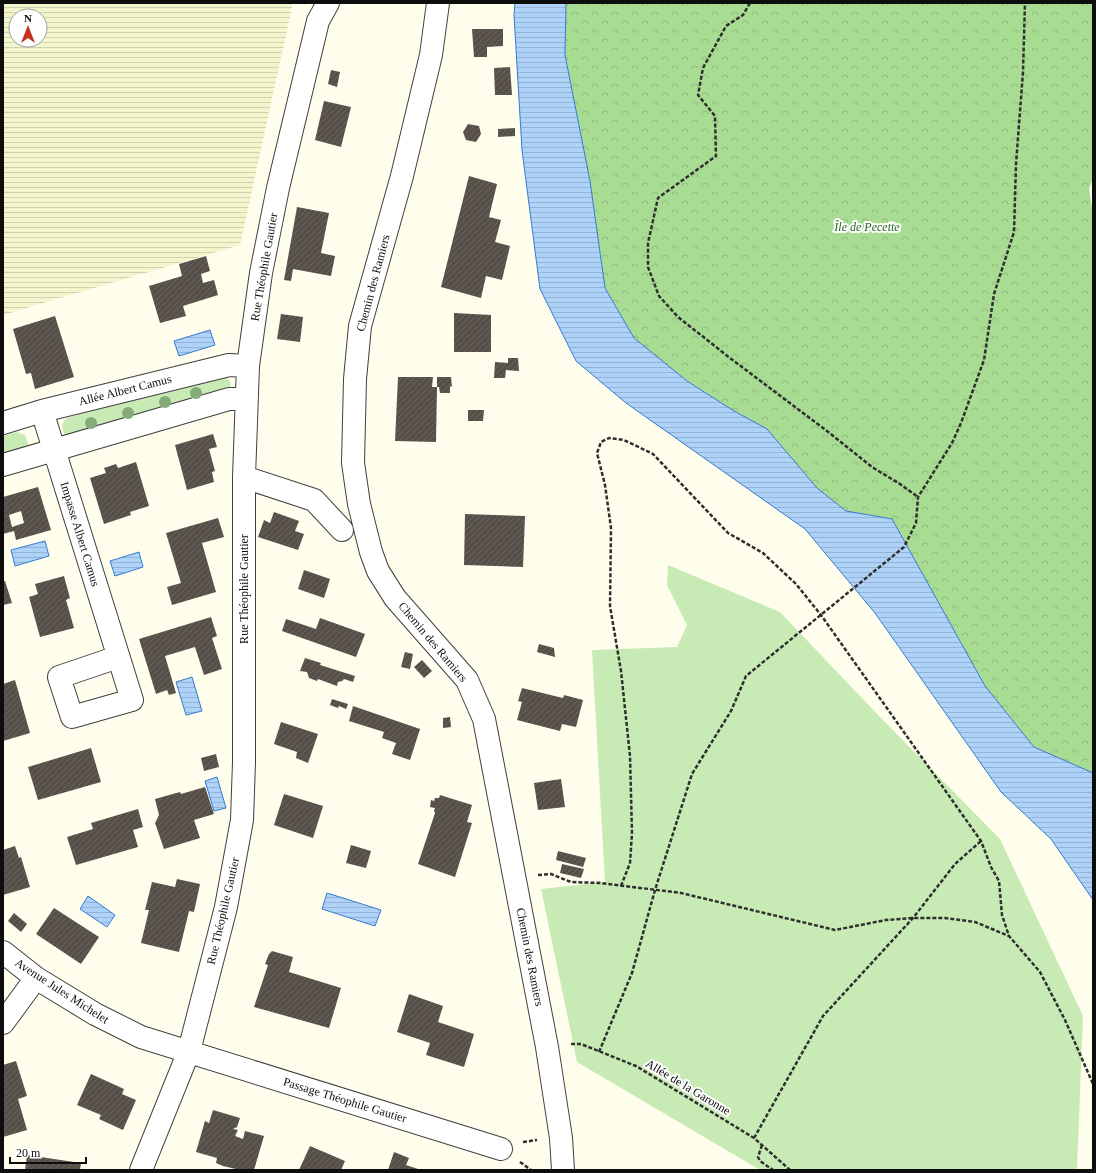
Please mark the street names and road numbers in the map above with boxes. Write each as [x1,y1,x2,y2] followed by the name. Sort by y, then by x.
[248,212,280,322] street label: Rue Théophile Gautier
[353,233,393,333] street label: Chemin des Ramiers
[77,372,173,408] street label: Allée Albert Camus
[57,480,103,588] street label: Impasse Albert Camus
[237,534,251,644] street label: Rue Théophile Gautier
[396,599,471,685] street label: Chemin des Ramiers
[204,856,242,966] street label: Rue Théophile Gautier
[514,907,546,1008] street label: Chemin des Ramiers
[12,955,112,1027] street label: Avenue Jules Michelet
[643,1056,733,1118] street label: Allée de la Garonne
[282,1075,408,1125] street label: Passage Théophile Gautier

